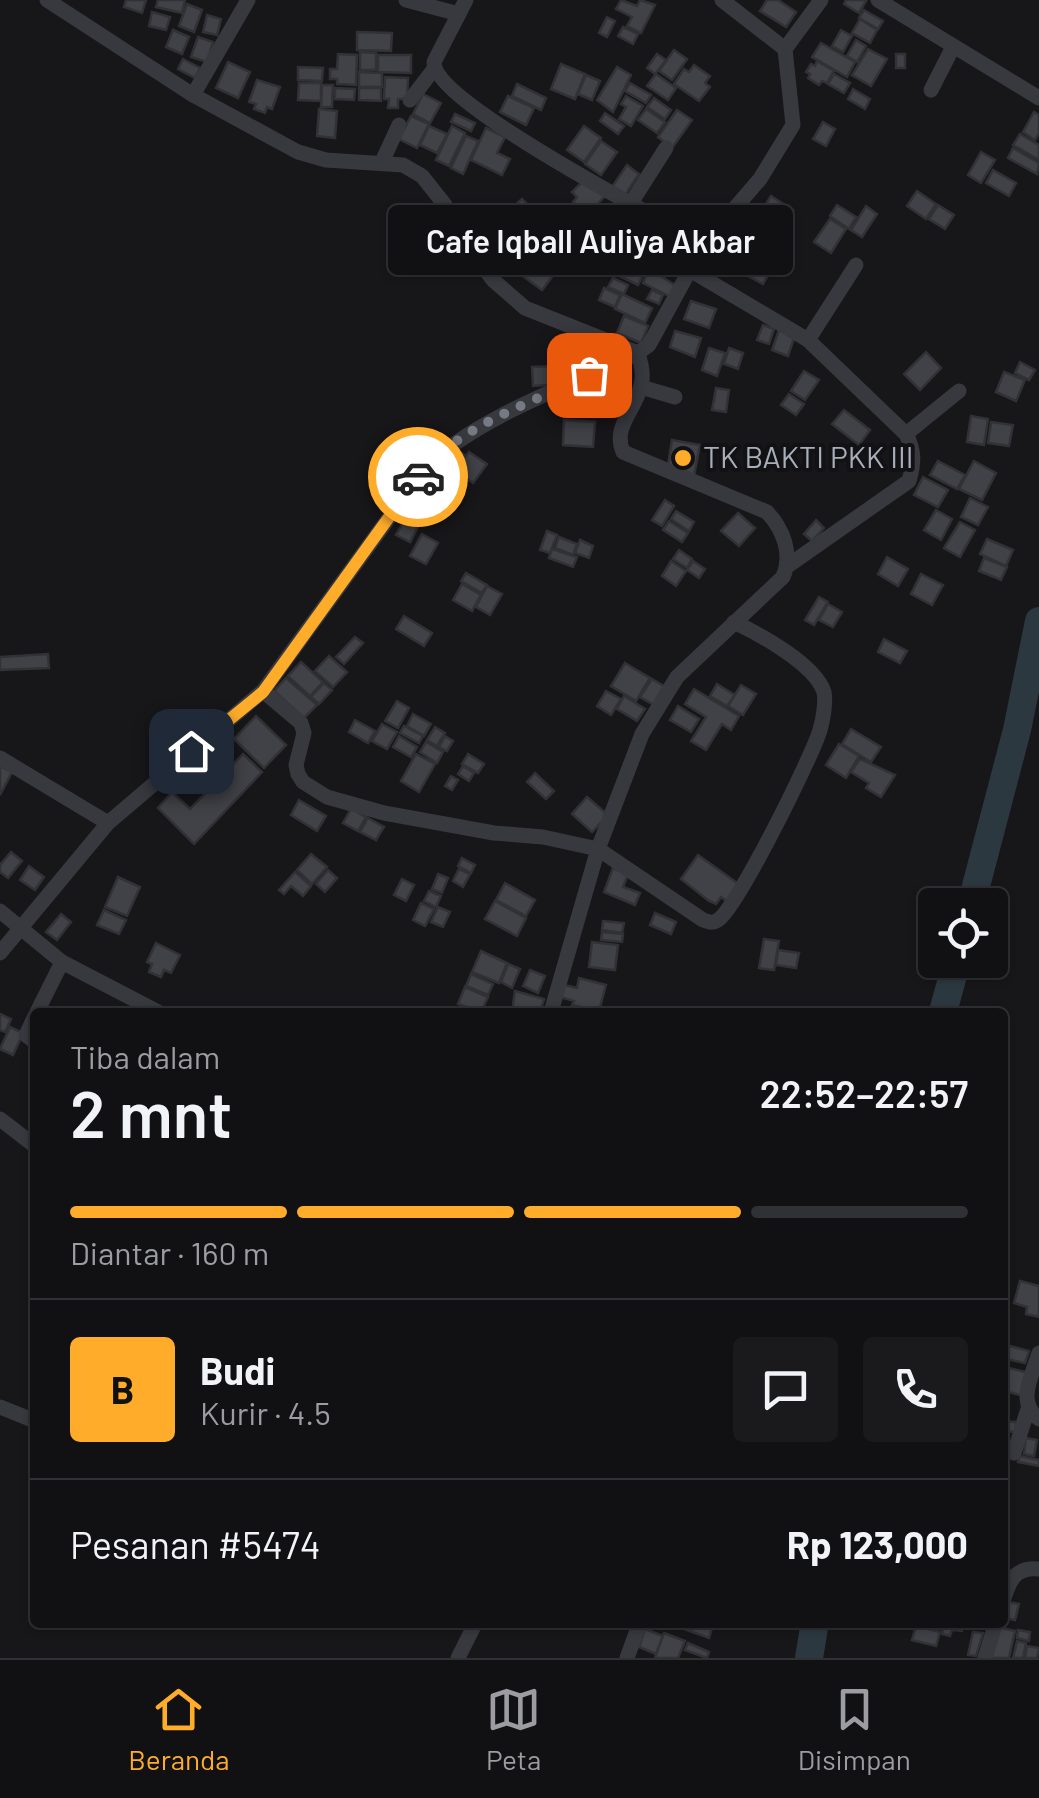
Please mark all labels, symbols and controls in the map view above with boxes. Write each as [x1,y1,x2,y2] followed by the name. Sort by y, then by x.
[386,205,792,275] callout: Cafe Iqball Auliya Akbar
[426,221,755,259] text: Cafe Iqball Auliya Akbar
[547,333,632,418] pin
[562,348,617,403] icon: bag
[368,427,468,527] courier
[703,438,914,474] place label: TK BAKTI PKK III
[672,447,694,469] marker: TK BAKTI PKK III
[391,450,446,505] icon: car
[149,709,234,794] pin
[164,724,219,779] icon: home
[918,888,1008,978] map controls
[918,888,1008,978] button: locate
[70,1037,220,1075] text: Tiba dalam
[760,1070,968,1116] text: 22:52–22:57
[70,1073,232,1151] text: 2 mnt
[70,1233,269,1271] text: Diantar · 160 m
[733,1337,838,1442] button: chat
[863,1337,968,1442] button: phone
[200,1347,275,1393] text: Budi
[111,1366,134,1412] text: B
[200,1393,331,1431] text: Kurir · 4.5
[70,1521,321,1567] text: Pesanan #5474
[787,1521,968,1567] text: Rp 123,000
[128,1682,230,1776] tab: Beranda
[486,1682,541,1776] tab: Peta
[798,1682,911,1776] tab: Disimpan

